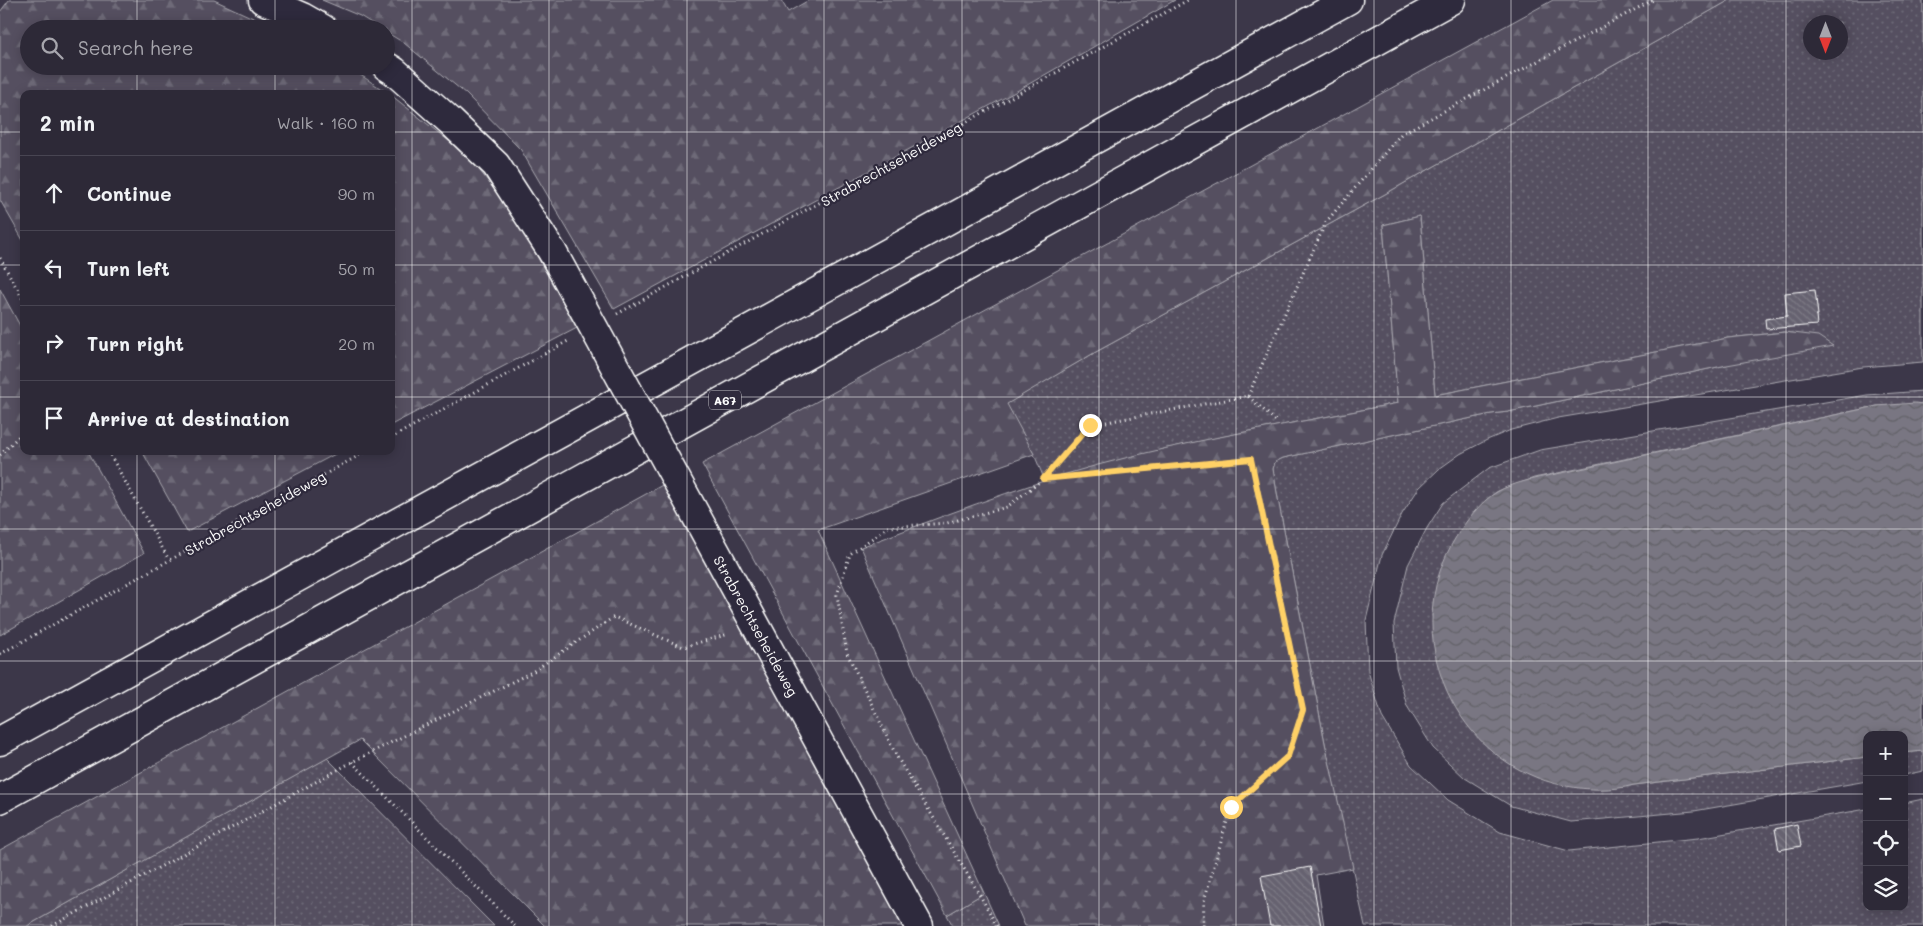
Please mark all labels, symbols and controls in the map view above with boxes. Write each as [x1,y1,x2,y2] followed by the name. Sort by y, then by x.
[1803,15,1848,60] north arrow
[20,20,395,75] search box
[38,34,66,62] icon: search
[78,35,194,60] text: Search here
[40,109,95,136] text: 2 min
[277,112,375,133] text: Walk · 160 m
[817,117,965,211] street label: Strabrechtseheideweg
[40,179,68,207] icon: ahead
[87,181,172,206] text: Continue
[338,183,375,204] text: 90 m
[40,254,68,282] icon: left
[87,256,170,281] text: Turn left
[338,258,375,279] text: 50 m
[40,329,68,357] icon: right
[87,331,184,356] text: Turn right
[338,333,375,354] text: 20 m
[709,390,741,410] road number: A67
[40,404,68,432] icon: arrive
[87,406,290,431] text: Arrive at destination
[1079,414,1102,437] route end
[181,466,329,560] street label: Strabrechtseheideweg
[709,552,803,700] street label: Strabrechtseheideweg
[1863,731,1908,911] map controls
[1863,731,1908,776] button: +
[1863,776,1908,821] button: −
[1220,796,1243,819] route start
[1863,821,1908,866] button: locate
[1863,866,1908,911] button: layers

